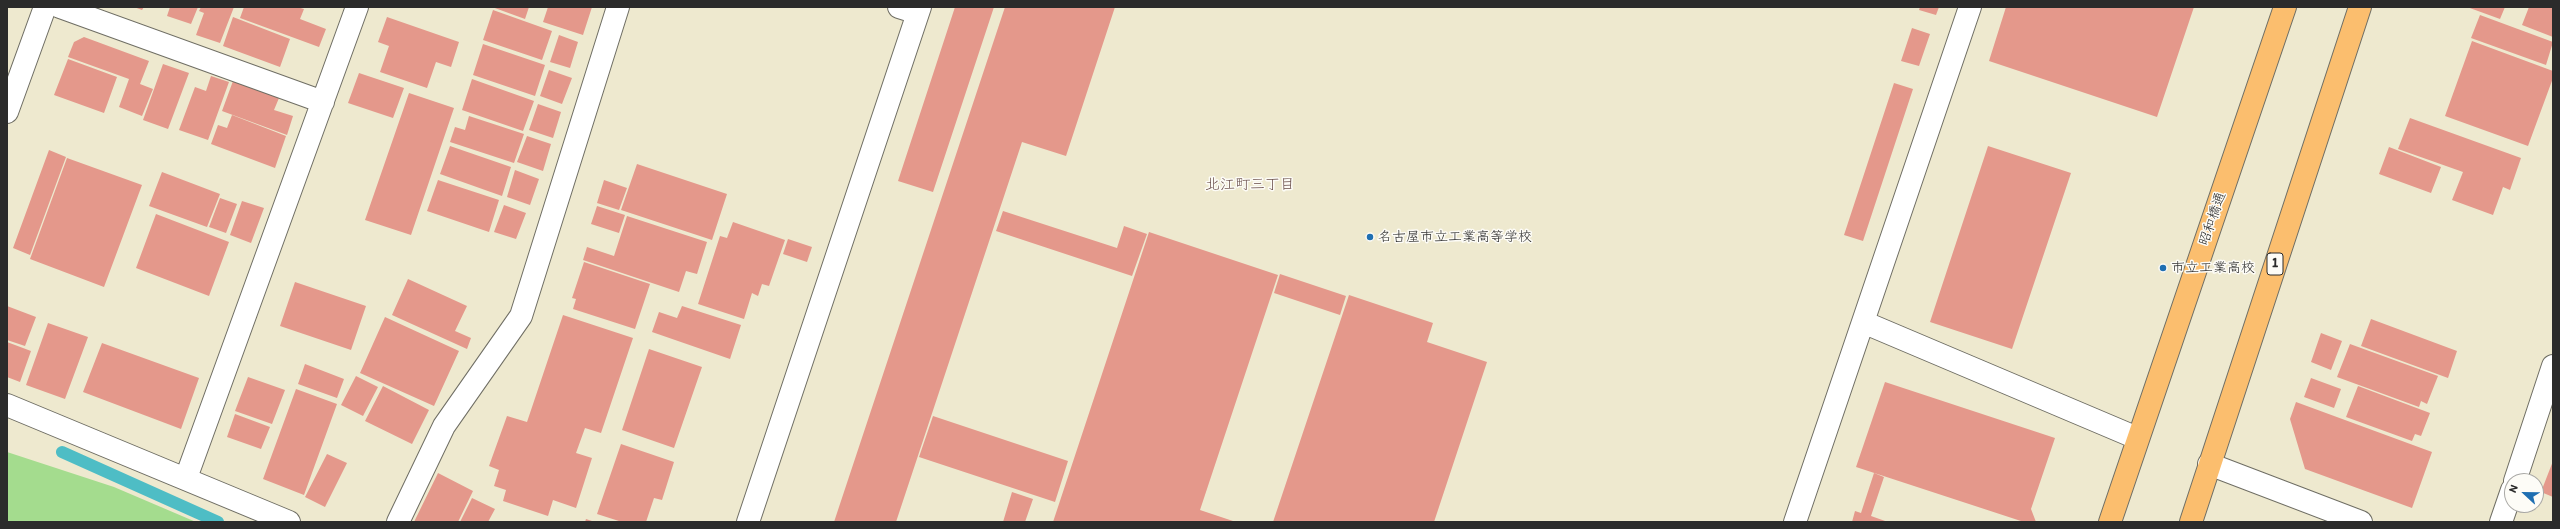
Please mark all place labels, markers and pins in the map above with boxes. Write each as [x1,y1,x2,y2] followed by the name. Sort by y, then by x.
[1378,229,1532,245] place label: 名古屋市立工業高等学校
[1365,232,1375,242] marker: 名古屋市立工業高等学校
[2171,260,2255,276] place label: 市立工業高校
[2158,263,2168,273] marker: 市立工業高校

